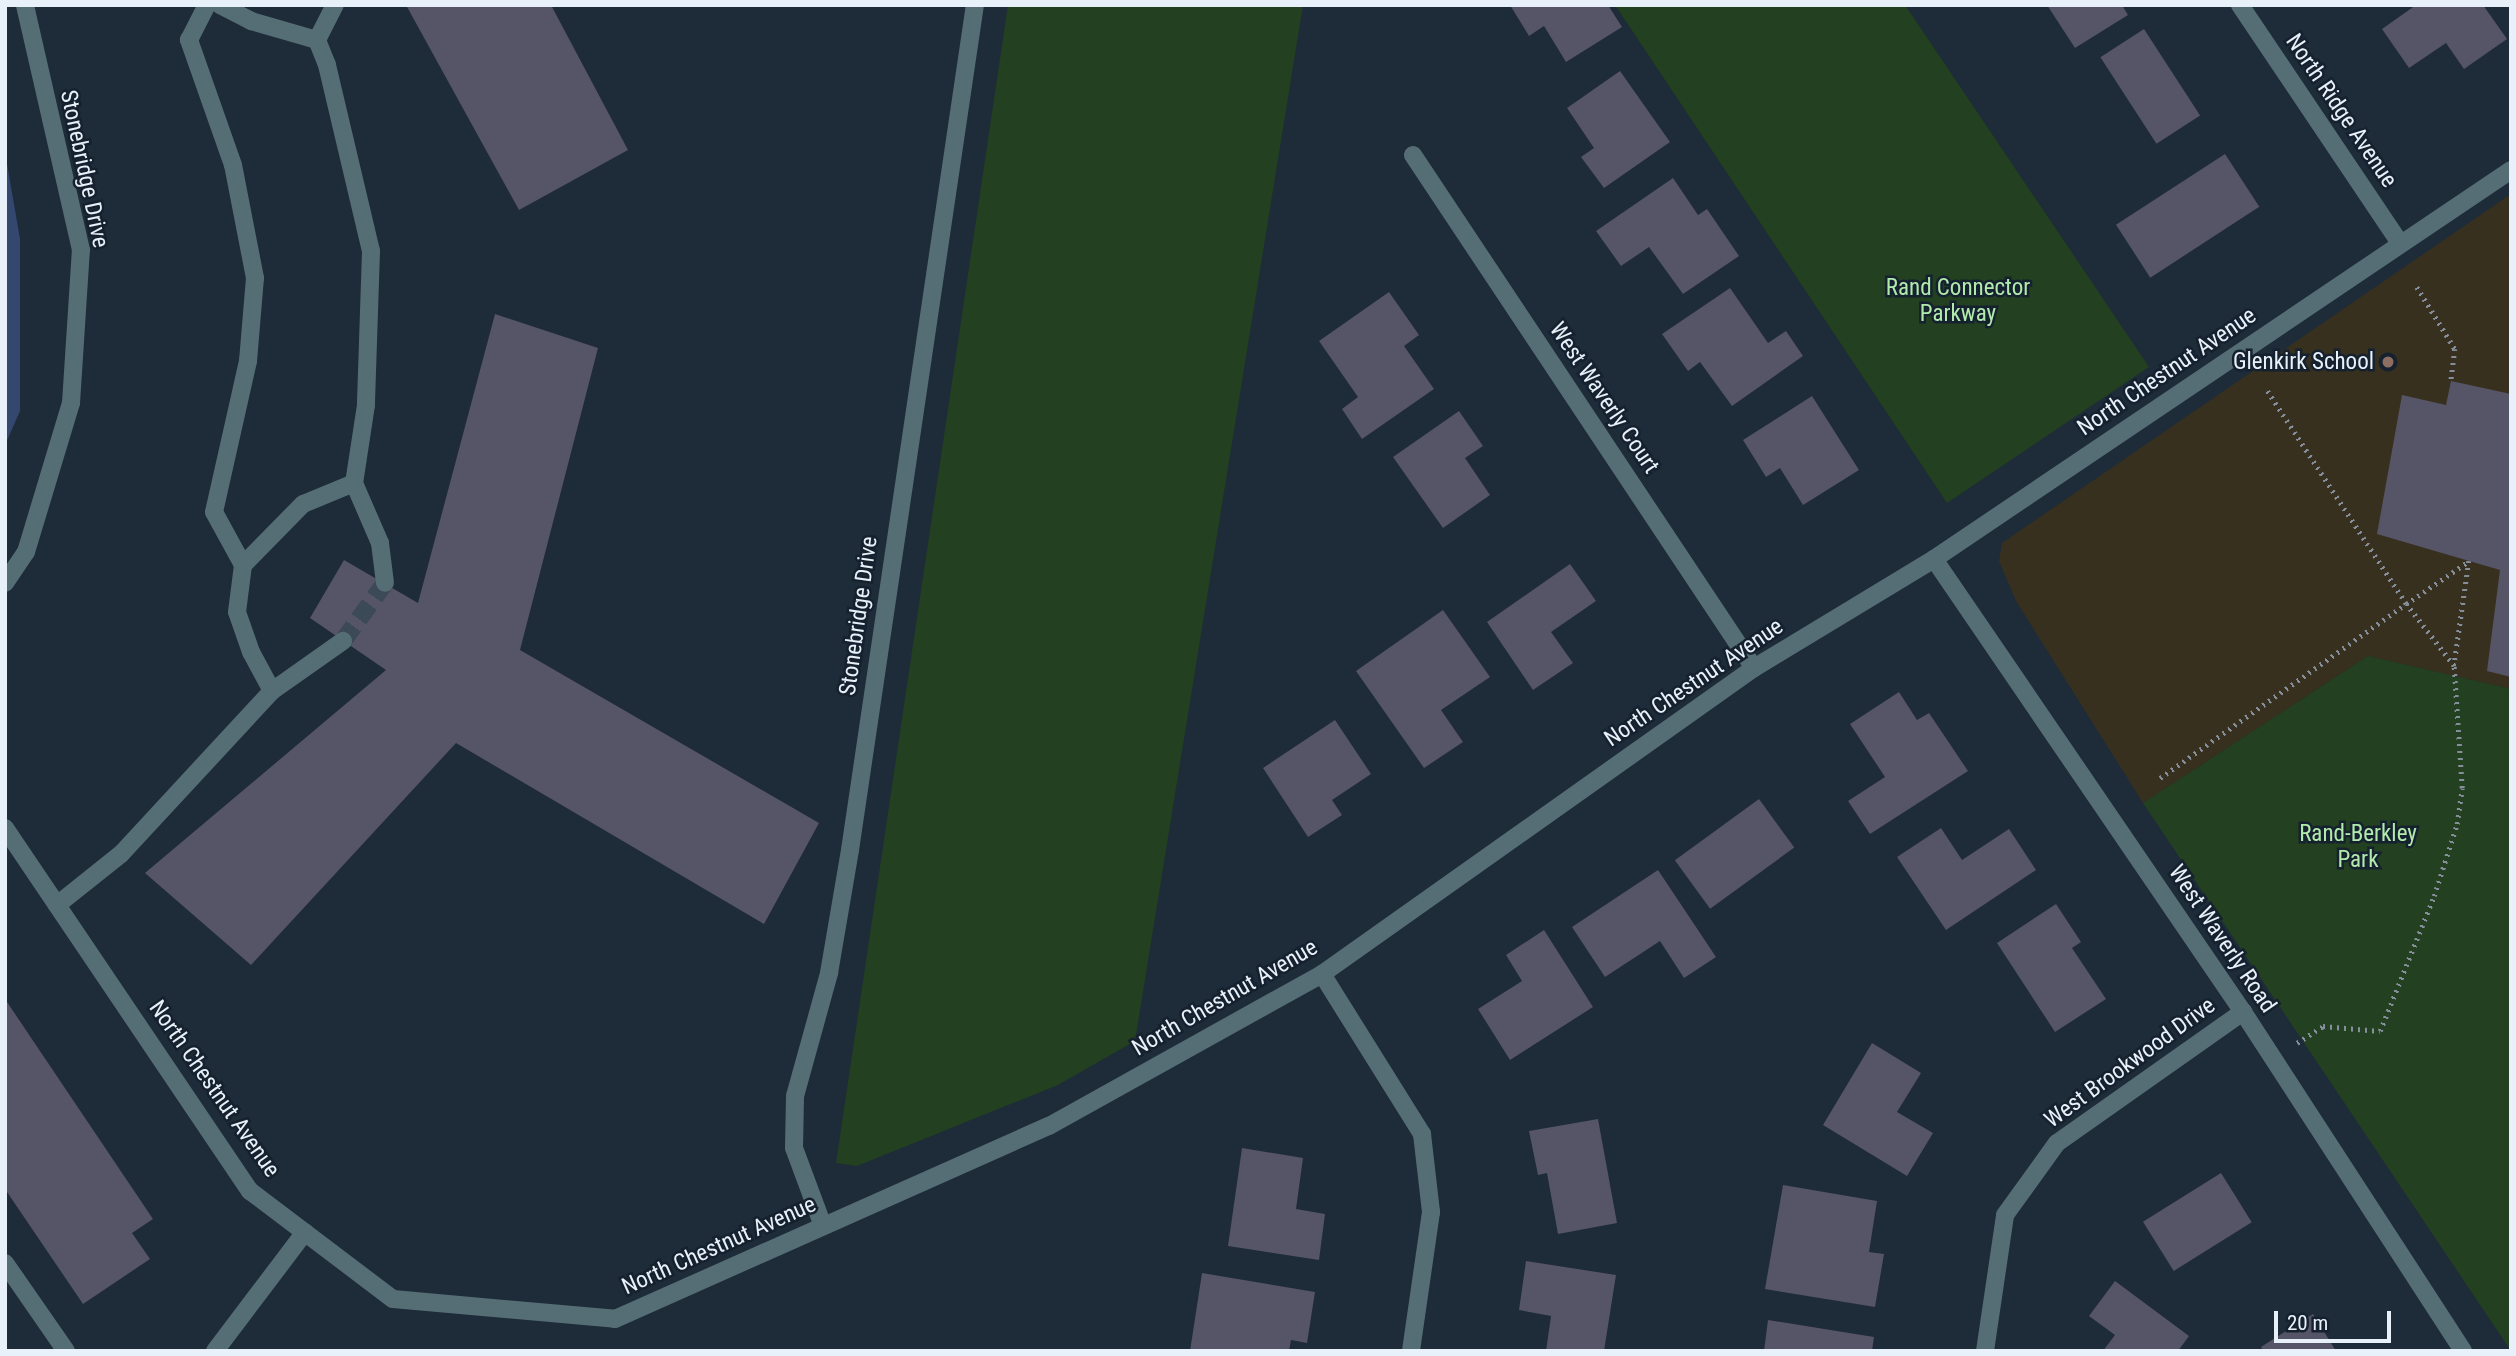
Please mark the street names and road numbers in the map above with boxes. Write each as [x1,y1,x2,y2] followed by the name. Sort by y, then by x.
[2279,29,2403,193] street label: North Ridge Avenue
[54,88,114,250] street label: Stonebridge Drive
[2073,302,2261,442] street label: North Chestnut Avenue
[1543,317,1665,479] street label: West Waverly Court
[834,535,884,697] street label: Stonebridge Drive
[1600,613,1788,753] street label: North Chestnut Avenue
[2162,860,2282,1018] street label: West Waverly Road
[1127,934,1323,1062] street label: North Chestnut Avenue
[2039,992,2221,1134] street label: West Brookwood Drive
[143,995,285,1183] street label: North Chestnut Avenue
[618,1191,820,1301] street label: North Chestnut Avenue

